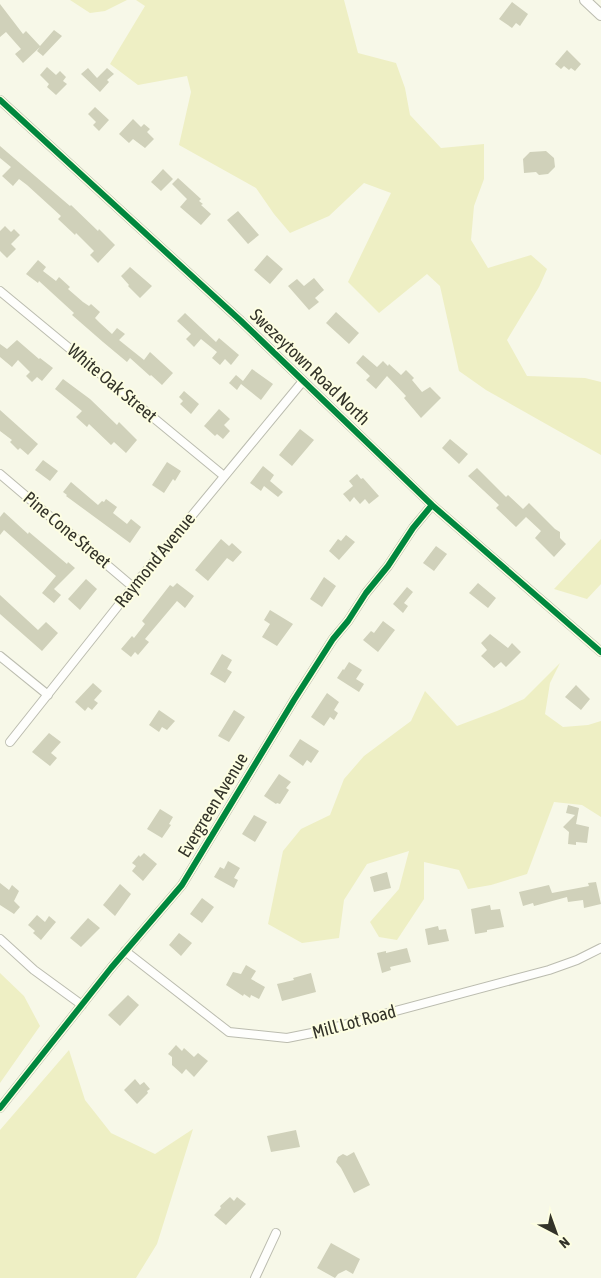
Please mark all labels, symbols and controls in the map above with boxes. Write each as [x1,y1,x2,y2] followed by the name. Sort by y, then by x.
[246,304,374,429] street label: Swezeytown Road North
[63,339,161,426] street label: White Oak Street
[19,487,115,572] street label: Pine Cone Street
[110,508,199,611] street label: Raymond Avenue
[173,749,252,861] street label: Evergreen Avenue
[310,1000,398,1043] street label: Mill Lot Road
[531,1208,581,1258] north arrow
[556,1234,573,1252] text: N

